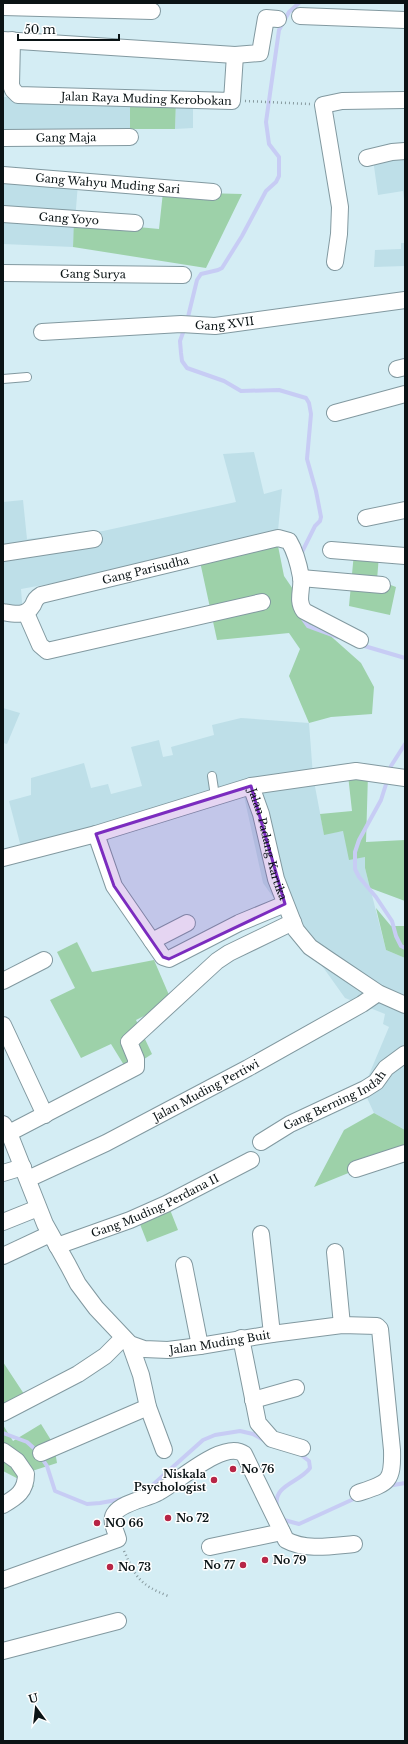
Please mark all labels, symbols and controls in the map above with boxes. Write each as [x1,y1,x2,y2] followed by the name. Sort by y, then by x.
[18,16,119,42] scale bar
[24,22,56,37] text: 50 m
[59,89,232,108] street label: Jalan Raya Muding Kerobokan
[36,130,97,145] street label: Gang Maja
[35,171,181,196] street label: Gang Wahyu Muding Sari
[38,209,99,228] street label: Gang Yoyo
[60,267,127,281] street label: Gang Surya
[195,314,255,333] street label: Gang XVII
[101,552,191,587] street label: Gang Parisudha
[245,784,291,903] street label: Jalan Padang Kartika
[149,1056,262,1125] street label: Jalan Muding Pertiwi
[281,1067,389,1133] street label: Gang Berning Indah
[89,1171,221,1240] street label: Gang Muding Perdana II
[167,1327,272,1357] street label: Jalan Muding Buit
[241,1462,274,1476] place label: No 76
[228,1464,238,1474] marker: No 76
[134,1467,207,1494] place label: Niskala Psychologist
[209,1475,219,1485] marker: Niskala Psychologist
[176,1511,209,1525] place label: No 72
[163,1513,173,1523] marker: No 72
[105,1516,143,1530] place label: NO 66
[92,1518,102,1528] marker: NO 66
[273,1553,306,1567] place label: No 79
[260,1555,270,1565] marker: No 79
[203,1558,235,1572] place label: No 77
[118,1560,151,1574] place label: No 73
[238,1560,248,1570] marker: No 77
[105,1562,115,1572] marker: No 73
[16,1688,56,1728] north arrow
[27,1690,40,1706] text: U

